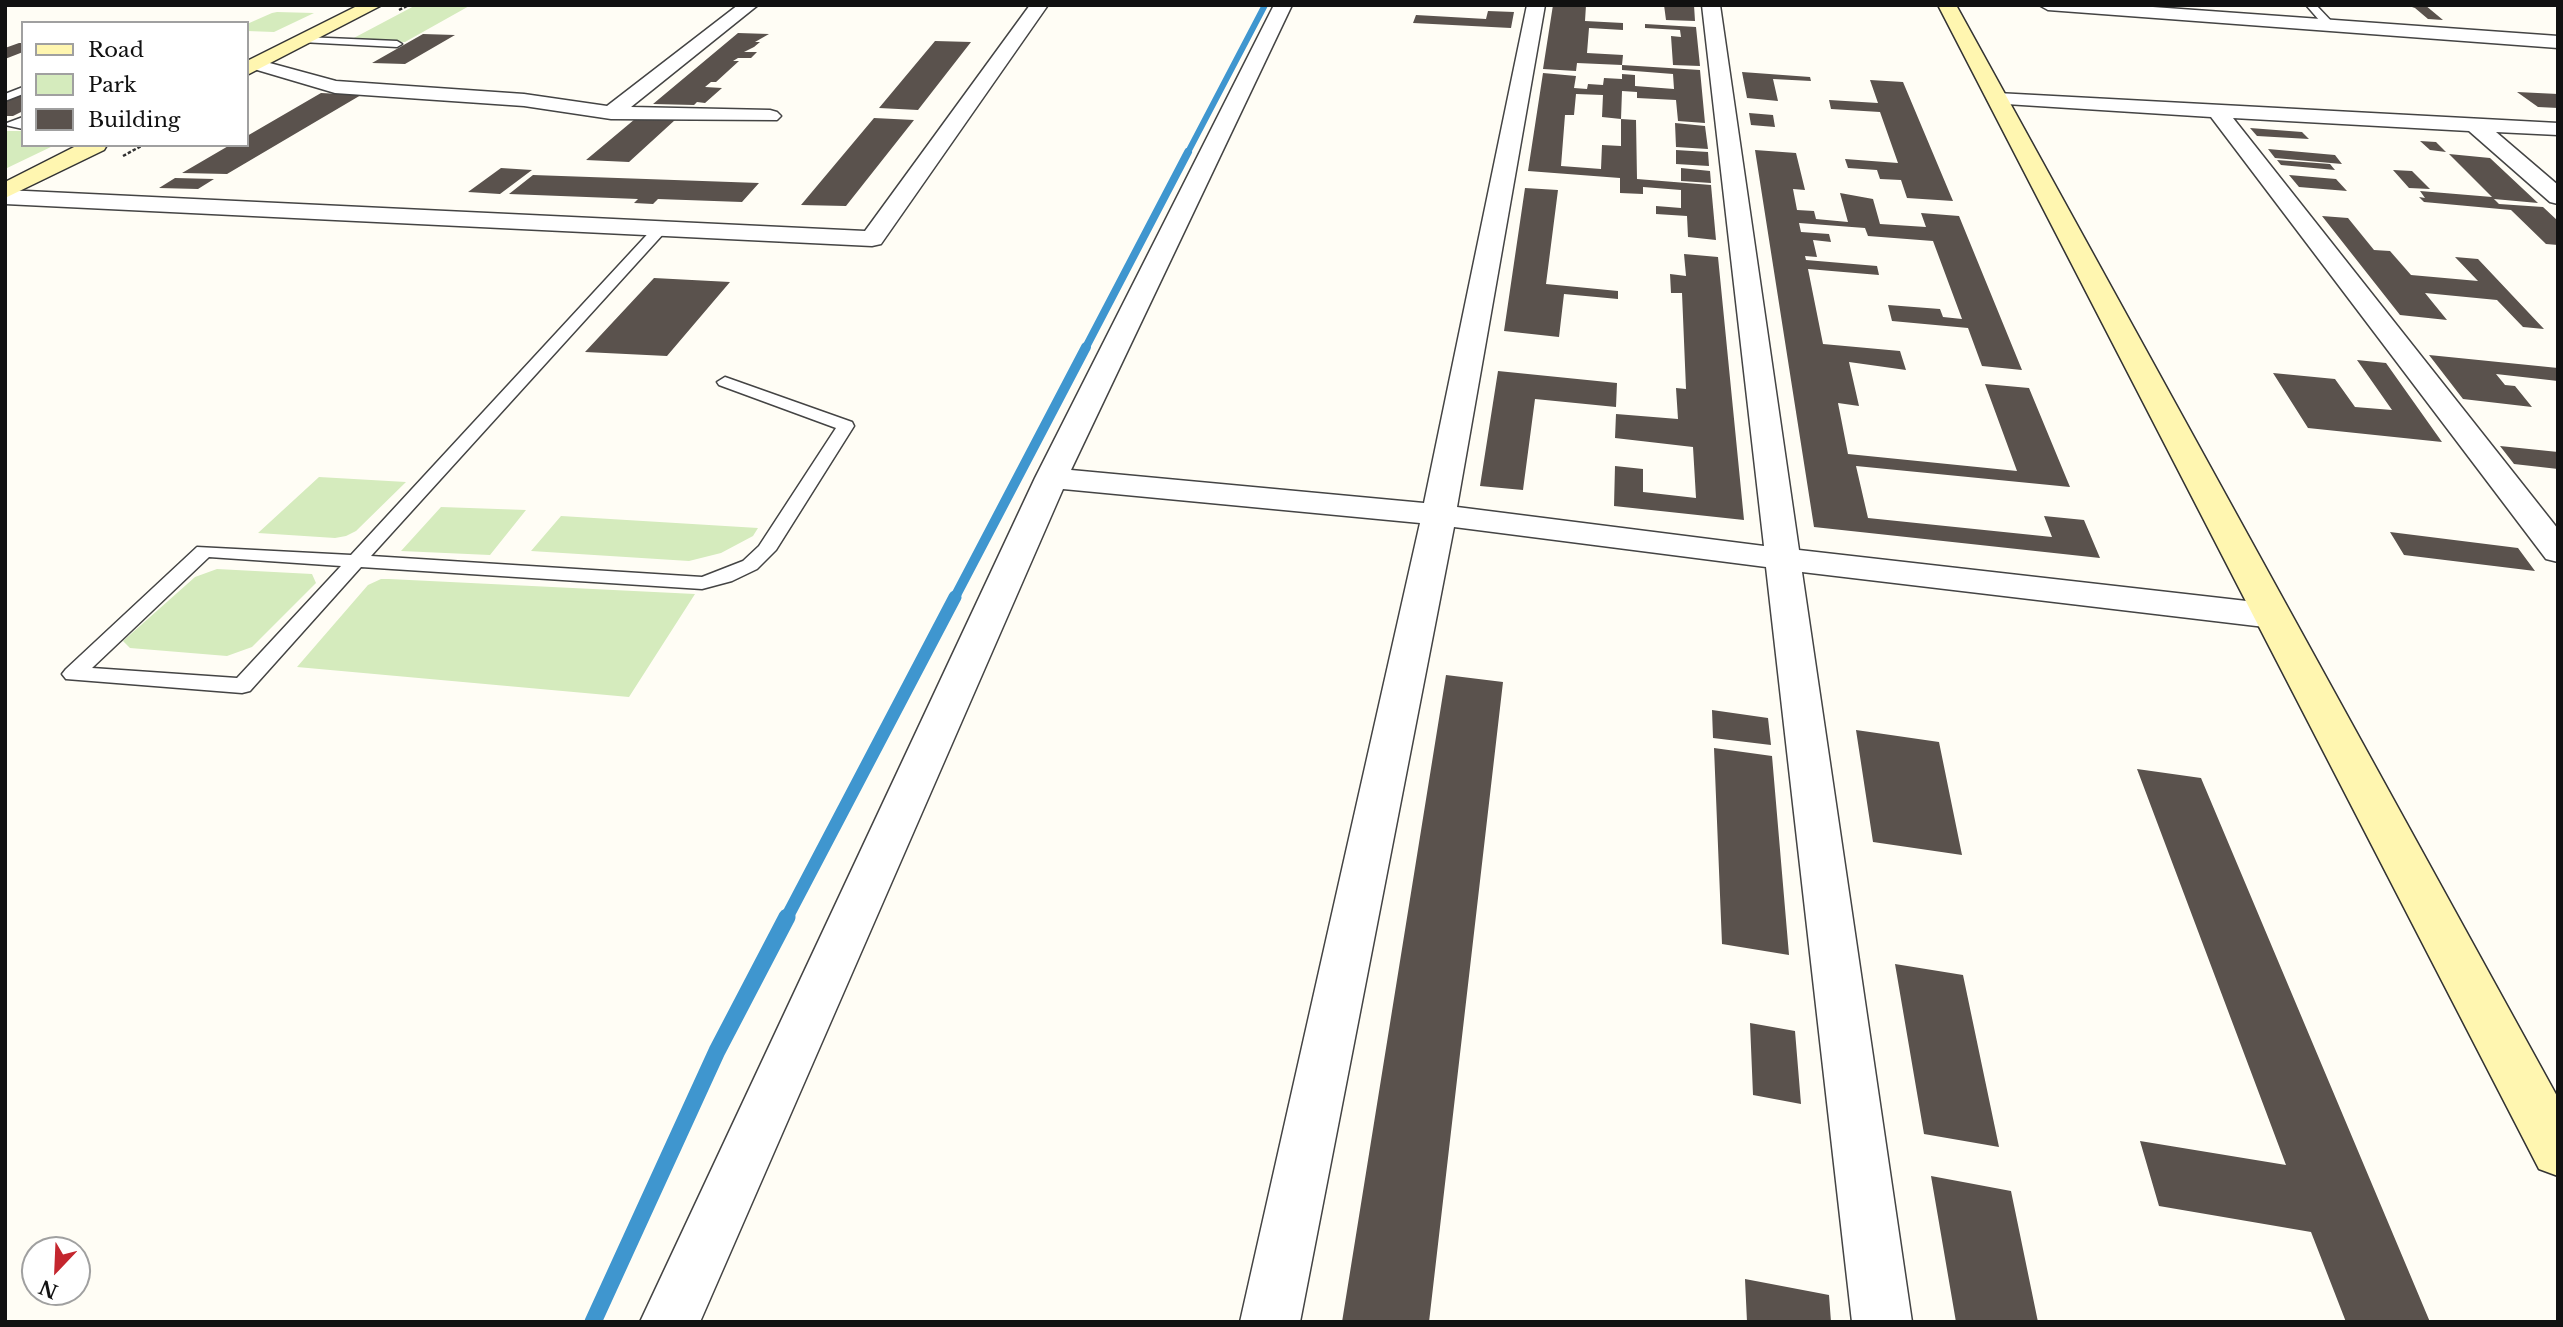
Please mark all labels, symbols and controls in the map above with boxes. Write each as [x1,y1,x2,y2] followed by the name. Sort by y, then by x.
[21,21,248,147] legend
[88,37,144,63] text: Road
[88,72,137,98] text: Park
[88,107,180,133] text: Building
[21,1236,91,1306] north arrow
[36,1275,61,1303] text: N

